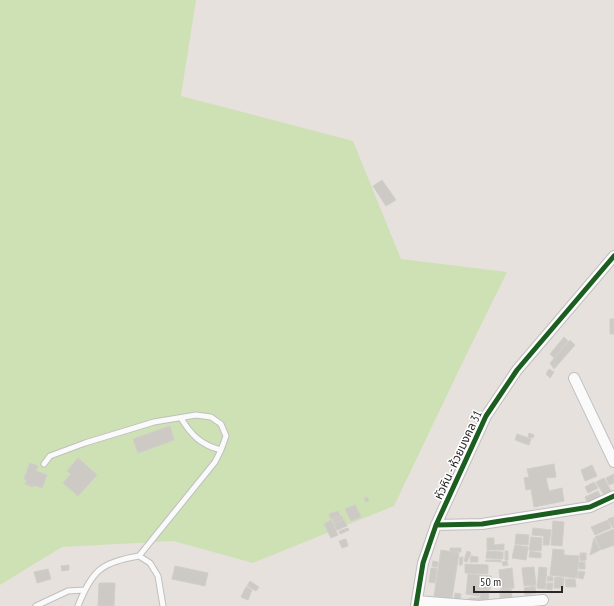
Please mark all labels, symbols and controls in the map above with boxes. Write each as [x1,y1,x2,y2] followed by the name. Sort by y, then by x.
[430,408,485,502] street label: หัวหิน - ห้วยมงคล 31
[474,568,562,594] scale bar
[480,574,501,589] text: 50 m

